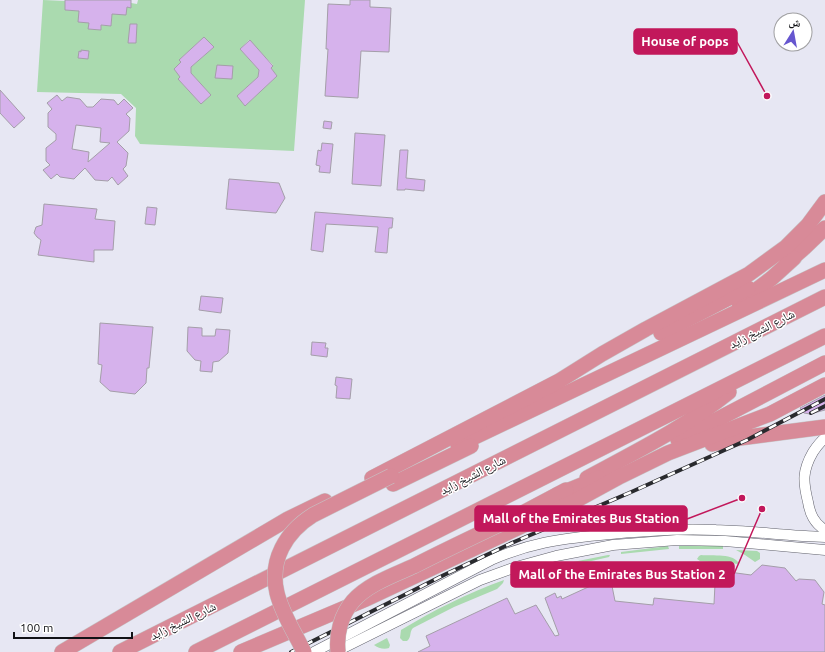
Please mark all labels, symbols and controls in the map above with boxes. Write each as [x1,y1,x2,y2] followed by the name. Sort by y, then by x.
[773,12,813,52] north arrow
[788,15,802,31] text: ش
[634,29,737,54] callout: House of pops
[641,34,729,48] text: House of pops
[727,307,797,352] street label: شارع الشيخ زايد
[438,453,508,498] street label: شارع الشيخ زايد
[475,506,687,531] callout: Mall of the Emirates Bus Station
[483,511,679,525] text: Mall of the Emirates Bus Station
[511,562,734,587] callout: Mall of the Emirates Bus Station 2
[519,567,725,581] text: Mall of the Emirates Bus Station 2
[148,599,219,644] street label: شارع الشيخ زايد
[14,614,132,640] scale bar
[20,621,53,634] text: 100 m

